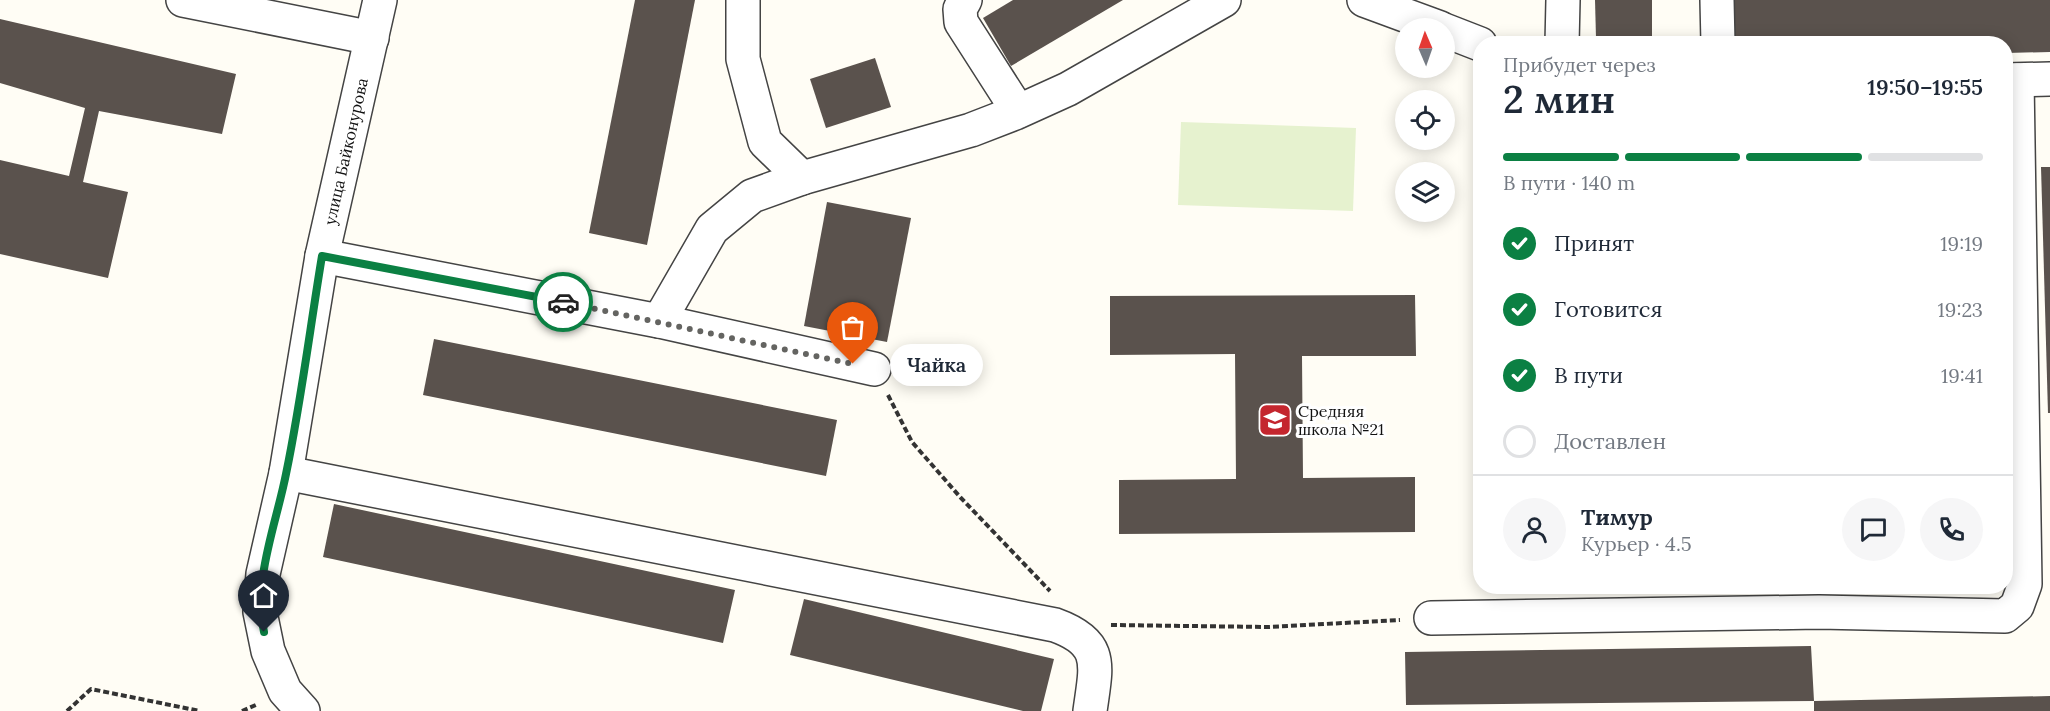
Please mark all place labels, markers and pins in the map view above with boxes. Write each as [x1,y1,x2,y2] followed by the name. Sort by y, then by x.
[827,302,878,364] pin
[889,343,982,385] callout: Чайка
[1298,401,1384,439] place label: Средняя школа №21
[1257,402,1293,438] school or university icon: Средняя школа №21
[238,570,289,632] pin

